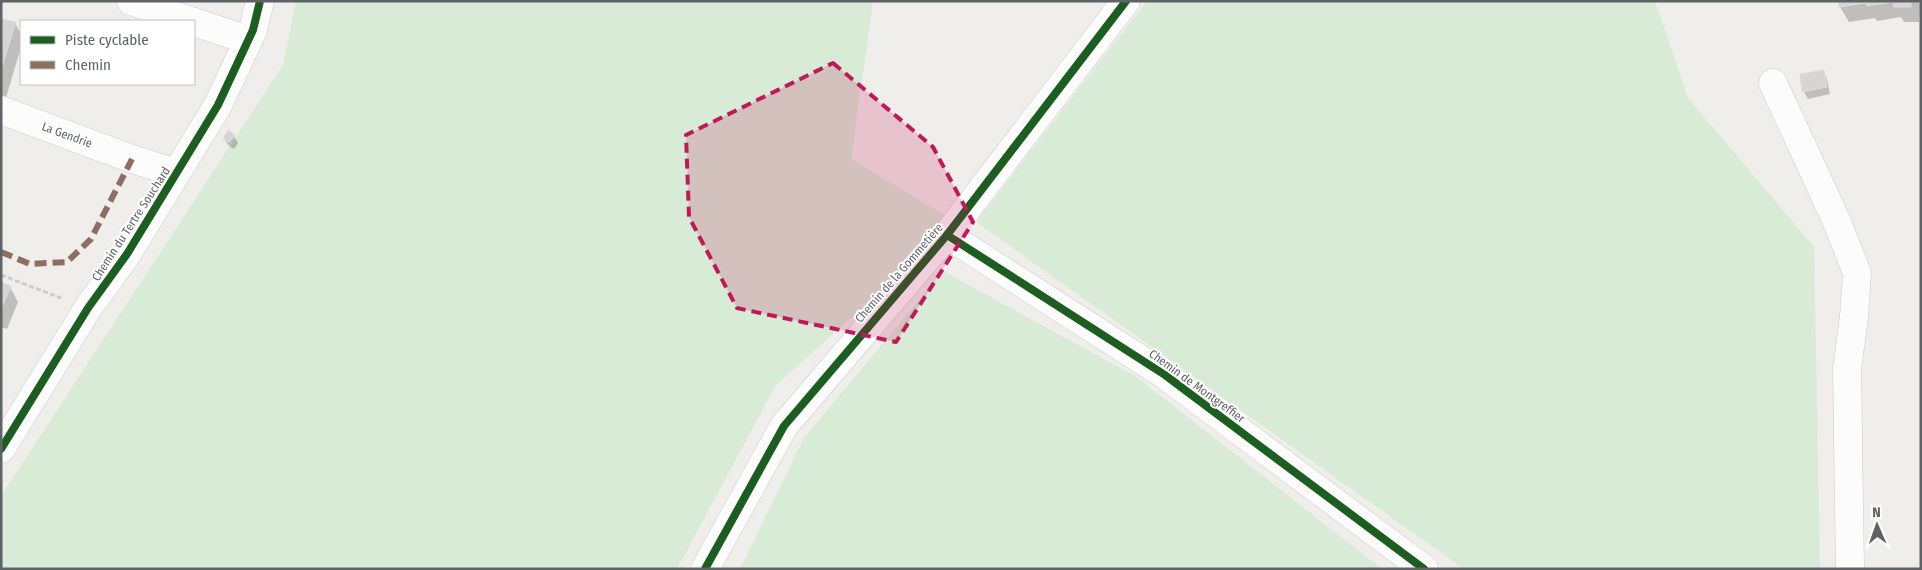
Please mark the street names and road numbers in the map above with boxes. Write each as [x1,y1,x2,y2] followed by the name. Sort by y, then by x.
[40,119,94,151] street label: La Gendrie
[89,164,173,284] street label: Chemin du Tertre Souchard
[852,220,946,325] street label: Chemin de la Gommetière
[1146,346,1248,426] street label: Chemin de Montgreffier

